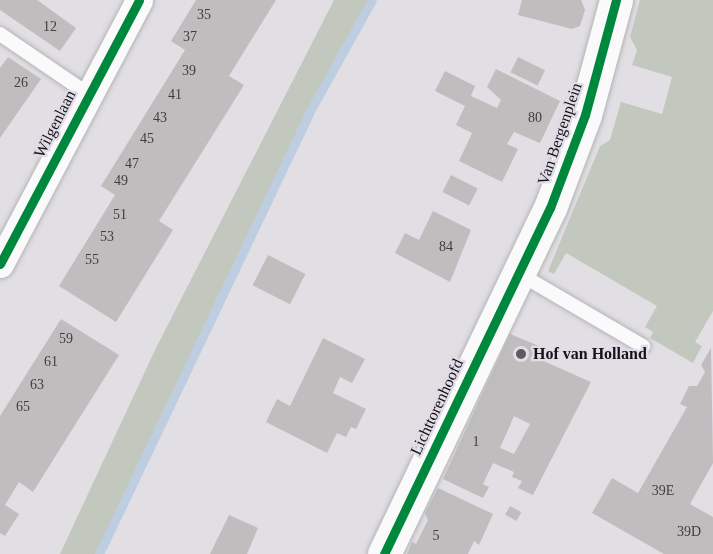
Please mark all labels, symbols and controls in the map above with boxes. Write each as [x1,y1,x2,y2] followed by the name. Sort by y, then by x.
[197,7,211,23] house number: 35
[43,19,57,35] house number: 12
[183,29,197,45] house number: 37
[182,63,196,79] house number: 39
[14,75,28,91] house number: 26
[534,80,586,188] street label: Van Bergenplein
[30,87,80,161] street label: Wilgenlaan
[168,87,182,103] house number: 41
[153,110,167,126] house number: 43
[528,110,542,126] house number: 80
[140,131,154,147] house number: 45
[125,156,139,172] house number: 47
[114,173,128,189] house number: 49
[113,207,127,223] house number: 51
[100,229,114,245] house number: 53
[439,239,453,255] house number: 84
[85,252,99,268] house number: 55
[59,331,73,347] house number: 59
[533,344,647,364] place label: Hof van Holland
[514,347,528,361] marker: Hof van Holland
[44,354,58,370] house number: 61
[406,356,468,458] street label: Lichttorenhoofd
[30,377,44,393] house number: 63
[16,399,30,415] house number: 65
[472,434,479,450] house number: 1
[652,483,674,499] house number: 39E
[677,524,701,540] house number: 39D
[433,528,440,544] house number: 5

